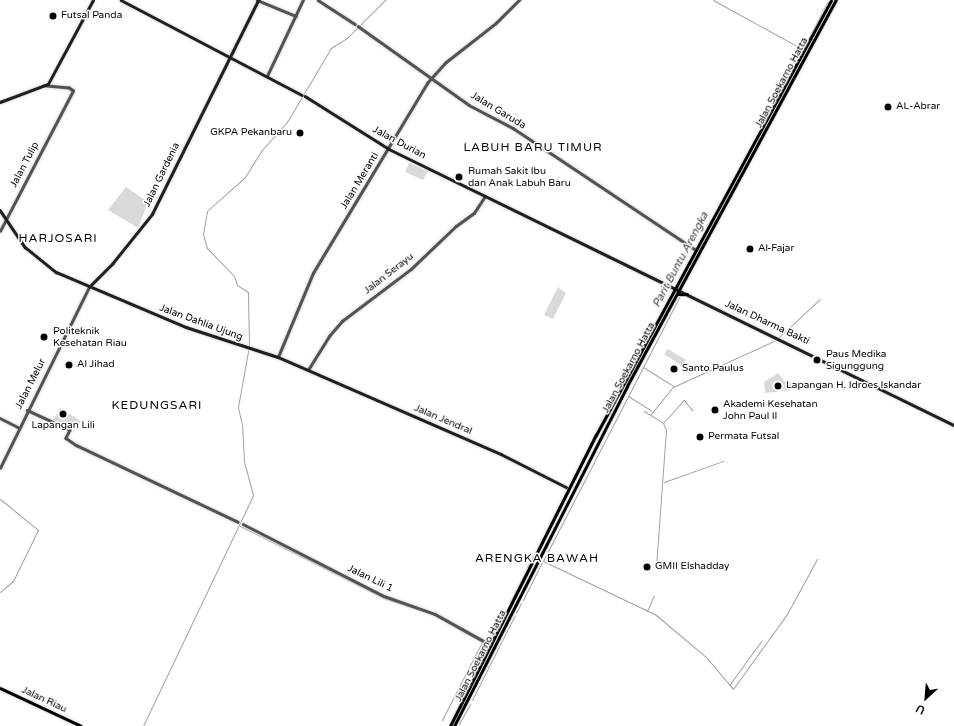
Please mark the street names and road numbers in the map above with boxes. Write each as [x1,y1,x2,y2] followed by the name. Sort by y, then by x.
[753,36,811,130] street label: Jalan Soekarno Hatta
[468,90,528,132] street label: Jalan Garuda
[370,124,428,162] street label: Jalan Durian
[8,140,42,190] street label: Jalan Tulip
[141,141,183,209] street label: Jalan Gardenia
[338,150,382,212] street label: Jalan Meranti
[362,251,416,297] street label: Jalan Serayu
[723,298,811,348] street label: Jalan Dharma Bakti
[158,302,244,344] street label: Jalan Dahlia Ujung
[600,321,658,415] street label: Jalan Soekarno Hatta
[13,357,49,411] street label: Jalan Melur
[412,402,474,438] street label: Jalan Jendral
[345,563,395,595] street label: Jalan Lili 1
[453,608,509,704] street label: Jalan Soekarno Hatta
[20,684,68,716] street label: Jalan Riau

